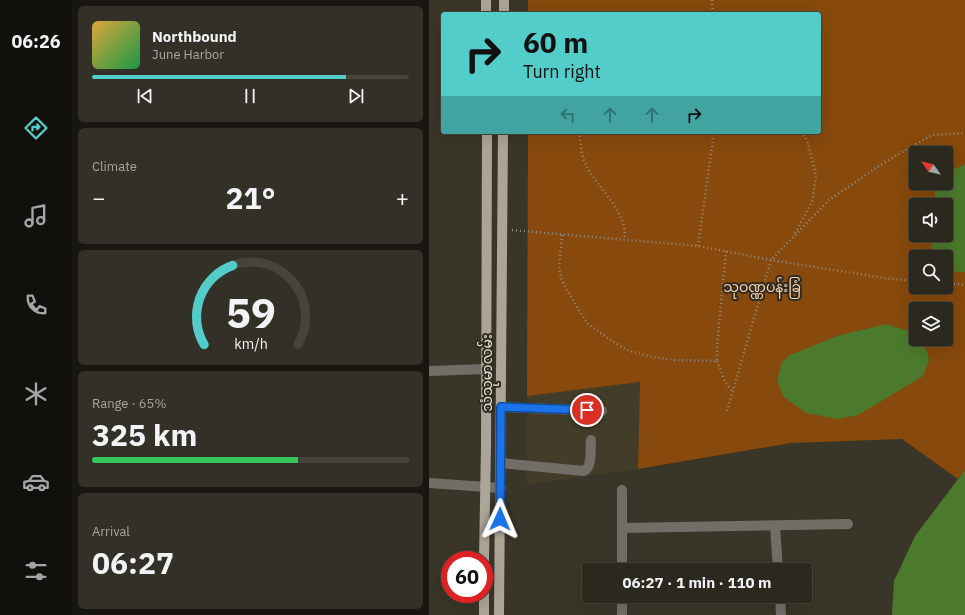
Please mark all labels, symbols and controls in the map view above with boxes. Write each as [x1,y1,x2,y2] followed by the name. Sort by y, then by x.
[523,24,588,61] text: 60 m
[152,27,237,46] text: Northbound
[457,28,509,80] icon: right
[11,30,61,53] text: 06:26
[152,46,224,63] text: June Harbor
[523,60,601,83] text: Turn right
[134,85,156,107] icon: previous
[239,85,261,107] icon: pause
[345,85,367,107] icon: next
[557,104,579,126] icon: left
[599,104,621,126] icon: ahead
[641,104,663,126] icon: ahead
[683,104,705,126] icon: right
[22,114,50,142] icon: directions
[909,146,953,190] north arrow
[909,146,953,346] map controls
[92,158,137,175] text: Climate
[225,178,276,217] text: 21°
[92,183,105,212] text: −
[396,183,409,212] text: +
[909,198,953,242] button: sound
[22,202,50,230] icon: music
[909,250,953,294] button: search
[723,277,801,299] park label: သုဝဏ္ဏပန်းခြံ
[226,285,275,339] text: 59
[22,291,50,319] icon: phone
[909,302,953,346] button: layers
[234,334,267,353] text: km/h
[477,334,499,412] street label: သံသုမာလမ်း
[22,380,50,408] icon: climate
[570,393,604,427] pin
[92,395,166,412] text: Range · 65%
[576,399,598,421] icon: arrive
[92,415,197,454] text: 325 km
[22,468,50,496] icon: car
[479,498,521,540] position arrow
[92,523,130,540] text: Arrival
[92,543,174,582] text: 06:27
[441,551,493,603] speed limit sign: 60
[22,557,50,585] icon: filters
[623,573,771,592] text: 06:27 · 1 min · 110 m

